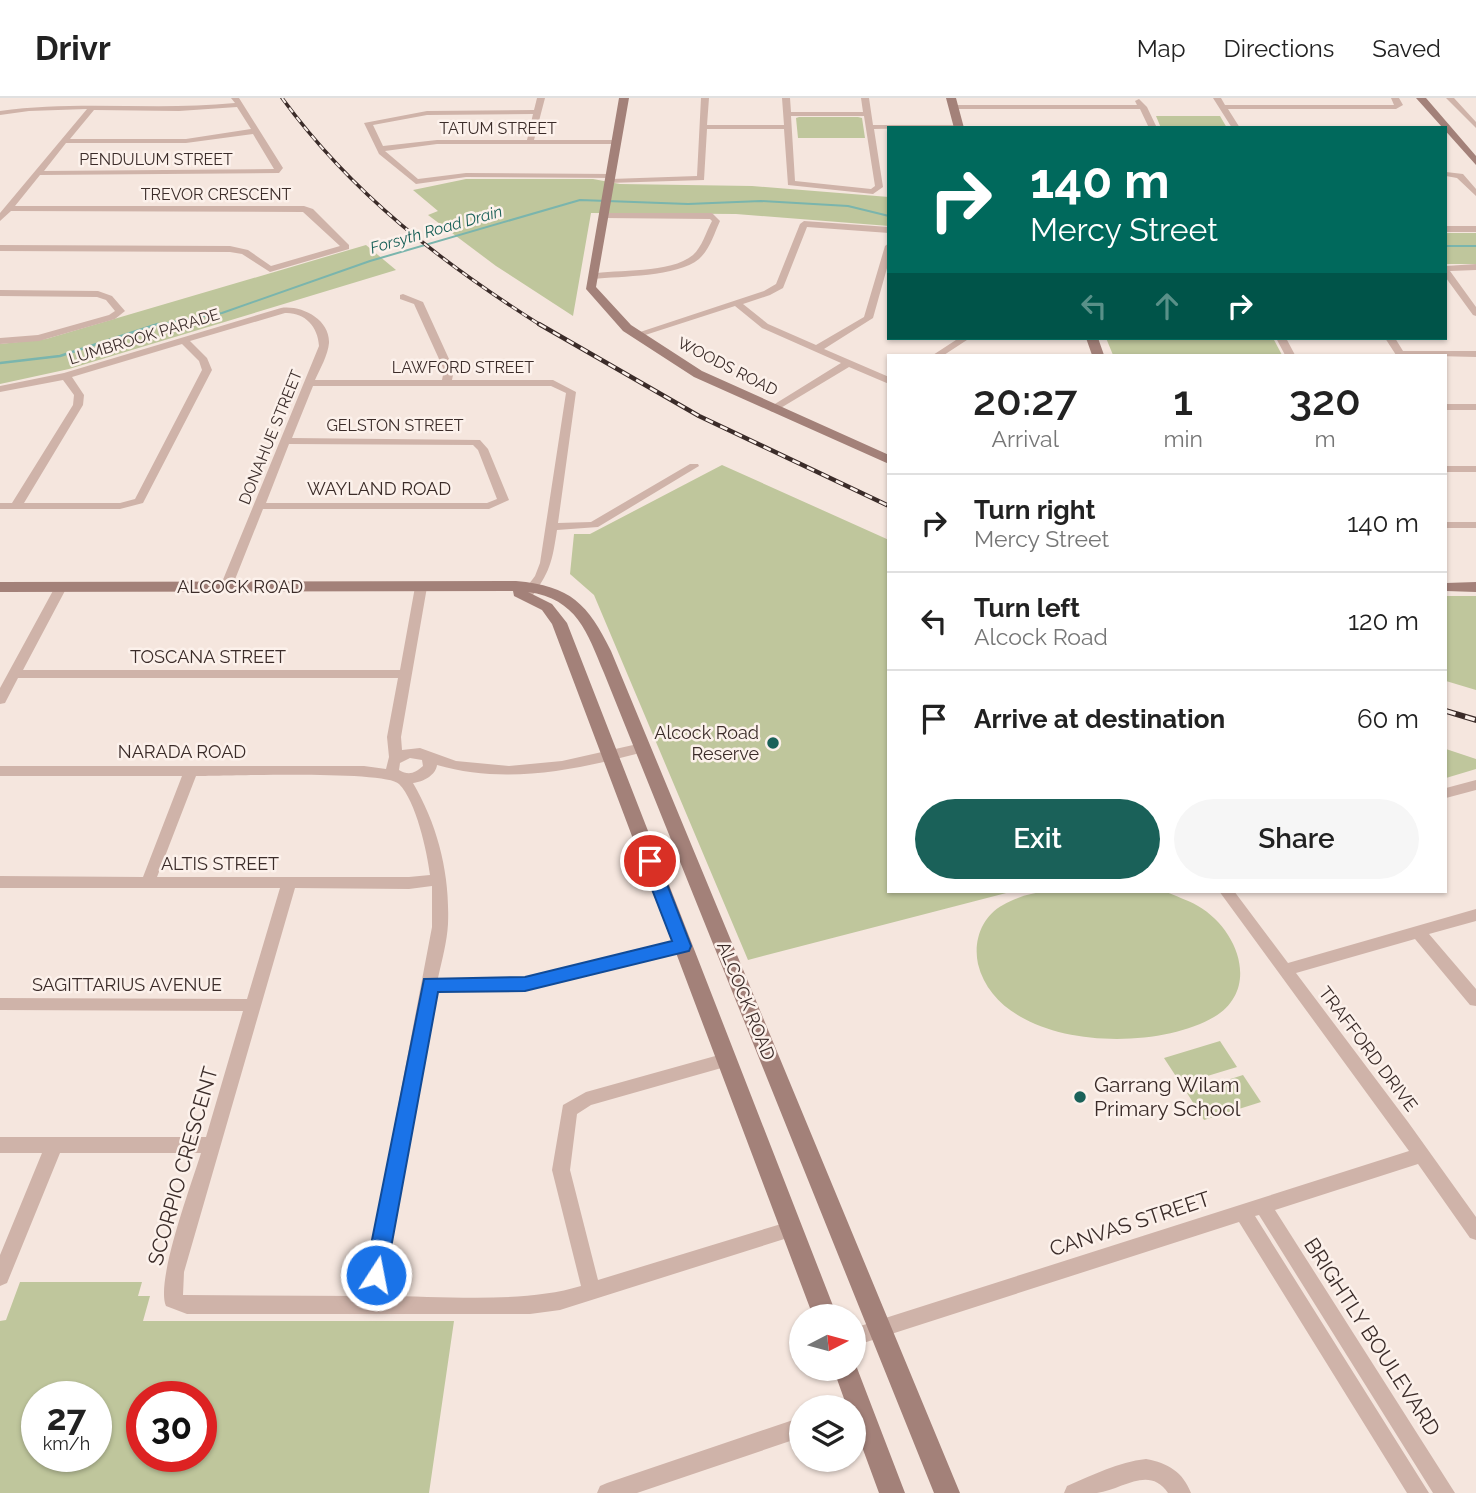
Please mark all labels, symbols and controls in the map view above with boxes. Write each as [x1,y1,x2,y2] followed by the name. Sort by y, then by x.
[35,29,111,68] text: Drivr
[1137,34,1186,63] text: Map
[1224,34,1334,63] text: Directions
[1372,34,1441,63] text: Saved
[439,119,557,138] street label: TATUM STREET
[79,150,233,169] street label: PENDULUM STREET
[1030,152,1170,209] text: 140 m
[915,154,1006,245] icon: right
[141,185,292,204] street label: TREVOR CRESCENT
[368,201,505,257] water label: Forsyth Road Drain
[1030,211,1218,248] text: Mercy Street
[1075,287,1113,325] icon: left
[1148,287,1186,325] icon: ahead
[1221,287,1259,325] icon: right
[66,304,222,368] street label: LUMBROOK PARADE
[674,333,781,400] street label: WOODS ROAD
[392,358,534,377] street label: LAWFORD STREET
[235,367,306,507] street label: DONAHUE STREET
[973,376,1077,425] text: 20:27
[1173,376,1193,425] text: 1
[1289,376,1361,425] text: 320
[326,416,464,435] street label: GELSTON STREET
[991,425,1059,452] text: Arrival
[1163,425,1203,452] text: min
[1314,425,1336,452] text: m
[307,478,451,499] street label: WAYLAND ROAD
[974,495,1095,525] text: Turn right
[915,504,953,542] icon: right
[1347,508,1419,538] text: 140 m
[974,525,1109,552] text: Mercy Street
[177,576,303,597] street label: ALCOCK ROAD
[974,593,1080,623] text: Turn left
[915,602,953,640] icon: left
[1348,606,1419,636] text: 120 m
[974,623,1108,650] text: Alcock Road
[130,646,286,667] street label: TOSCANA STREET
[915,700,953,738] icon: arrive
[974,704,1225,734] text: Arrive at destination
[1357,704,1419,734] text: 60 m
[654,722,759,764] place label: Alcock Road Reserve
[765,735,781,751] marker: Alcock Road Reserve
[118,741,246,762] street label: NARADA ROAD
[915,799,1160,879] button: Exit
[1174,799,1419,879] button: Share
[620,831,680,891] pin
[631,842,669,880] icon: arrive
[161,853,279,874] street label: ALTIS STREET
[713,938,780,1063] street label: ALCOCK ROAD
[32,974,222,995] street label: SAGITTARIUS AVENUE
[1315,982,1422,1115] street label: TRAFFORD DRIVE
[142,1063,223,1268] street label: SCORPIO CRESCENT
[1094,1072,1241,1121] place label: Garrang Wilam Primary School
[1072,1089,1088,1105] marker: Garrang Wilam Primary School
[1046,1186,1213,1261] street label: CANVAS STREET
[1299,1233,1446,1440] street label: BRIGHTLY BOULEVARD
[339,1238,413,1312] position arrow
[789,1304,866,1381] north arrow
[789,1304,866,1472] map controls
[126,1381,217,1472] speed limit sign: 30
[789,1395,866,1472] button: layers
[47,1397,86,1438] text: 27
[43,1433,90,1454] text: km/h

